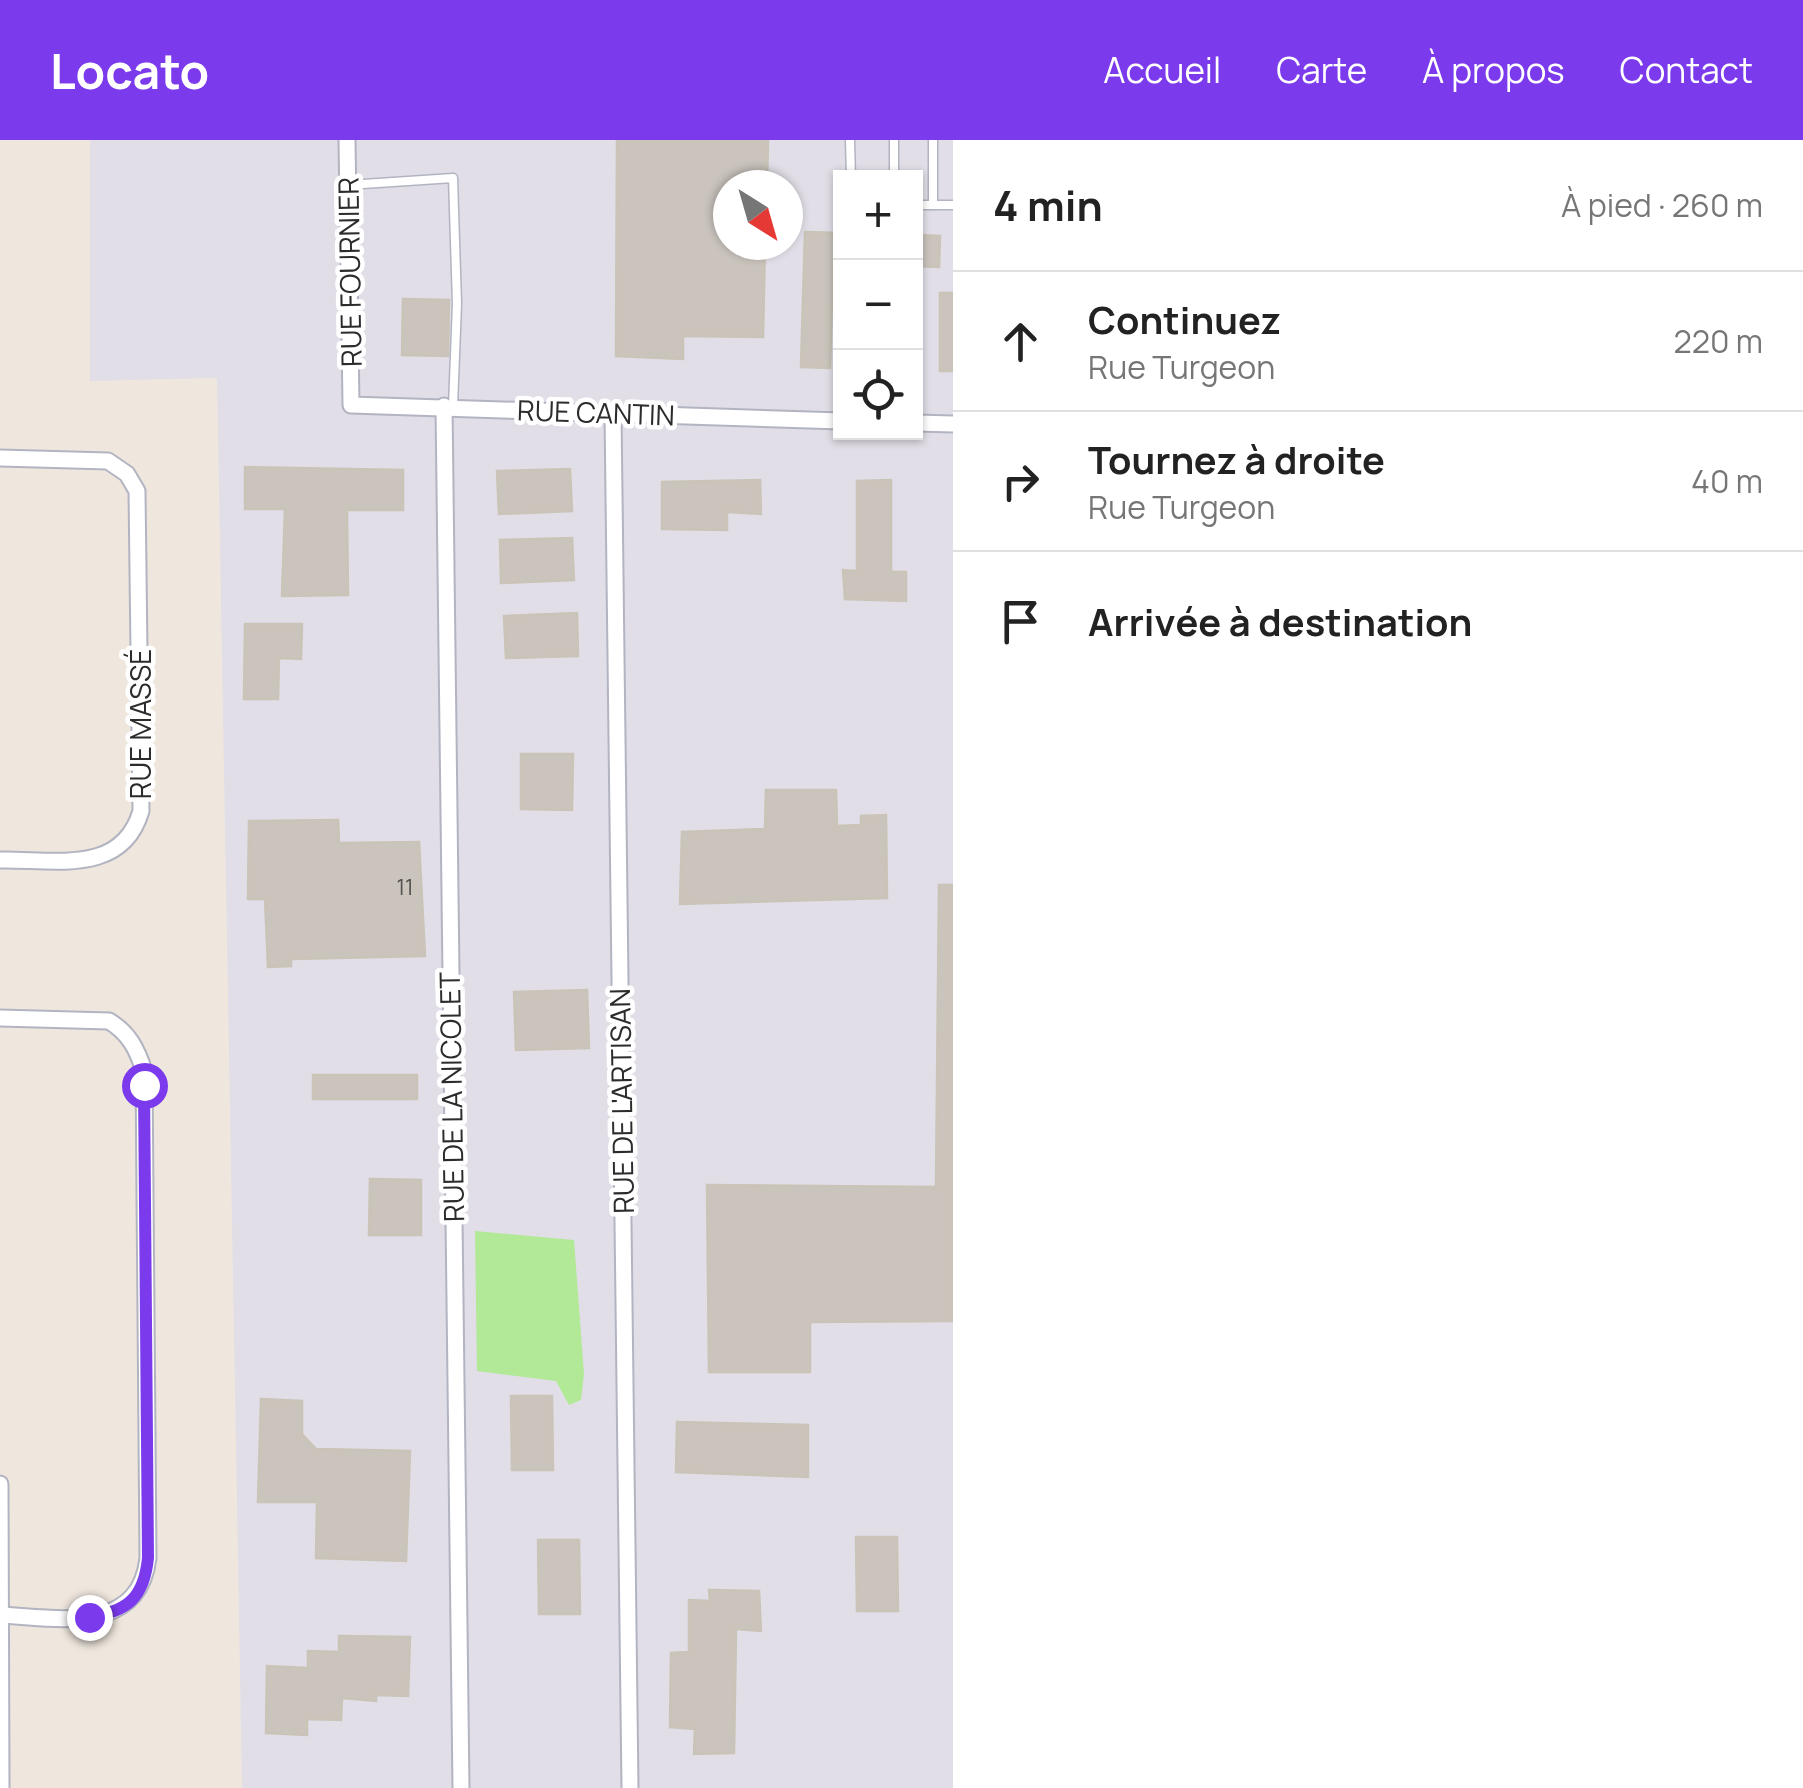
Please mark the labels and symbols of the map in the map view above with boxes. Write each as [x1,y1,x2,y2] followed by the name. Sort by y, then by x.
[713,170,803,260] north arrow
[328,177,370,367] street label: RUE FOURNIER
[517,390,675,434] street label: RUE CANTIN
[121,649,159,799] street label: RUE MASSÉ
[396,872,414,902] house number: 11
[430,971,472,1222] street label: RUE DE LA NICOLET
[600,988,642,1214] street label: RUE DE L'ARTISAN
[122,1063,168,1109] route start
[67,1595,113,1641] route end

